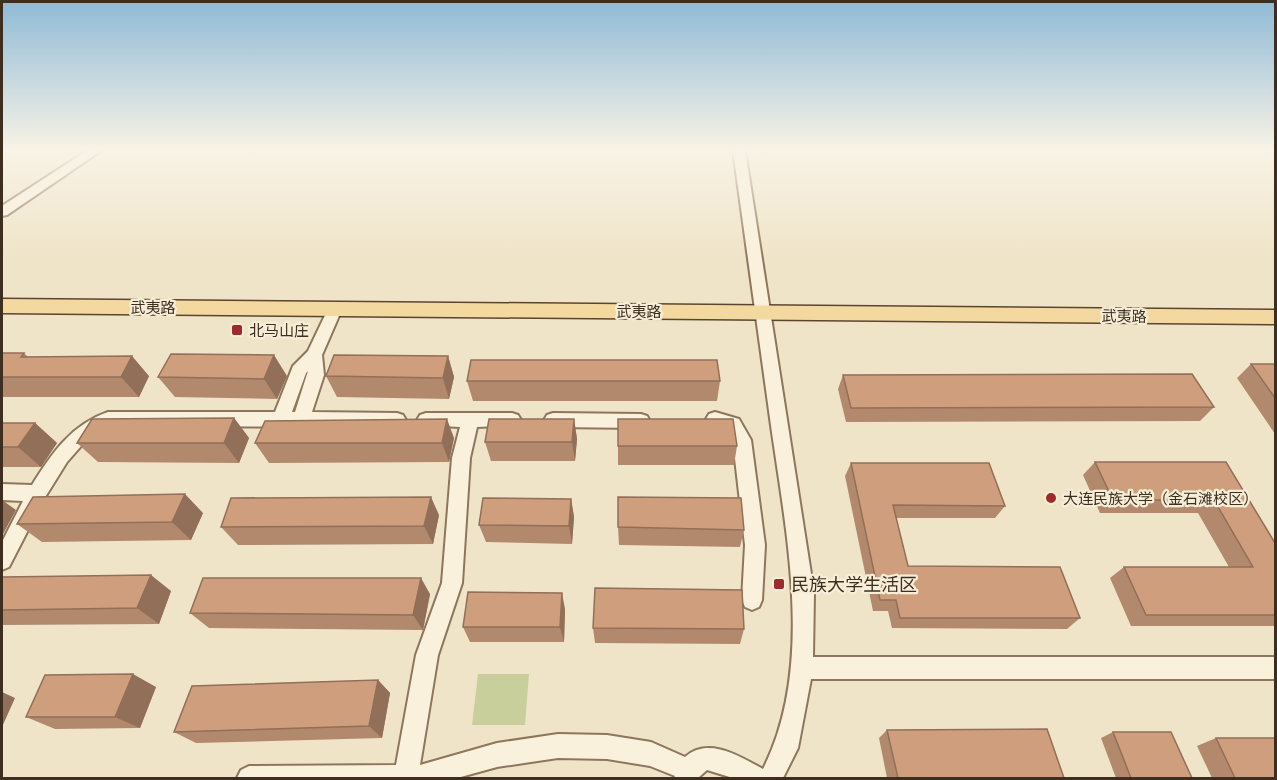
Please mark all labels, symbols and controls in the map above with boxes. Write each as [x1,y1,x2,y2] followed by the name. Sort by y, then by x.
[130,298,176,317] street label: 武夷路
[616,302,662,321] street label: 武夷路
[1101,306,1147,326] street label: 武夷路
[249,321,309,340] place label: 北马山庄
[230,323,244,337] marker: 北马山庄
[1063,489,1258,508] place label: 大连民族大学（金石滩校区）
[1044,491,1058,505] marker: 大连民族大学（金石滩校区）
[791,573,917,596] place label: 民族大学生活区
[772,577,786,591] marker: 民族大学生活区

